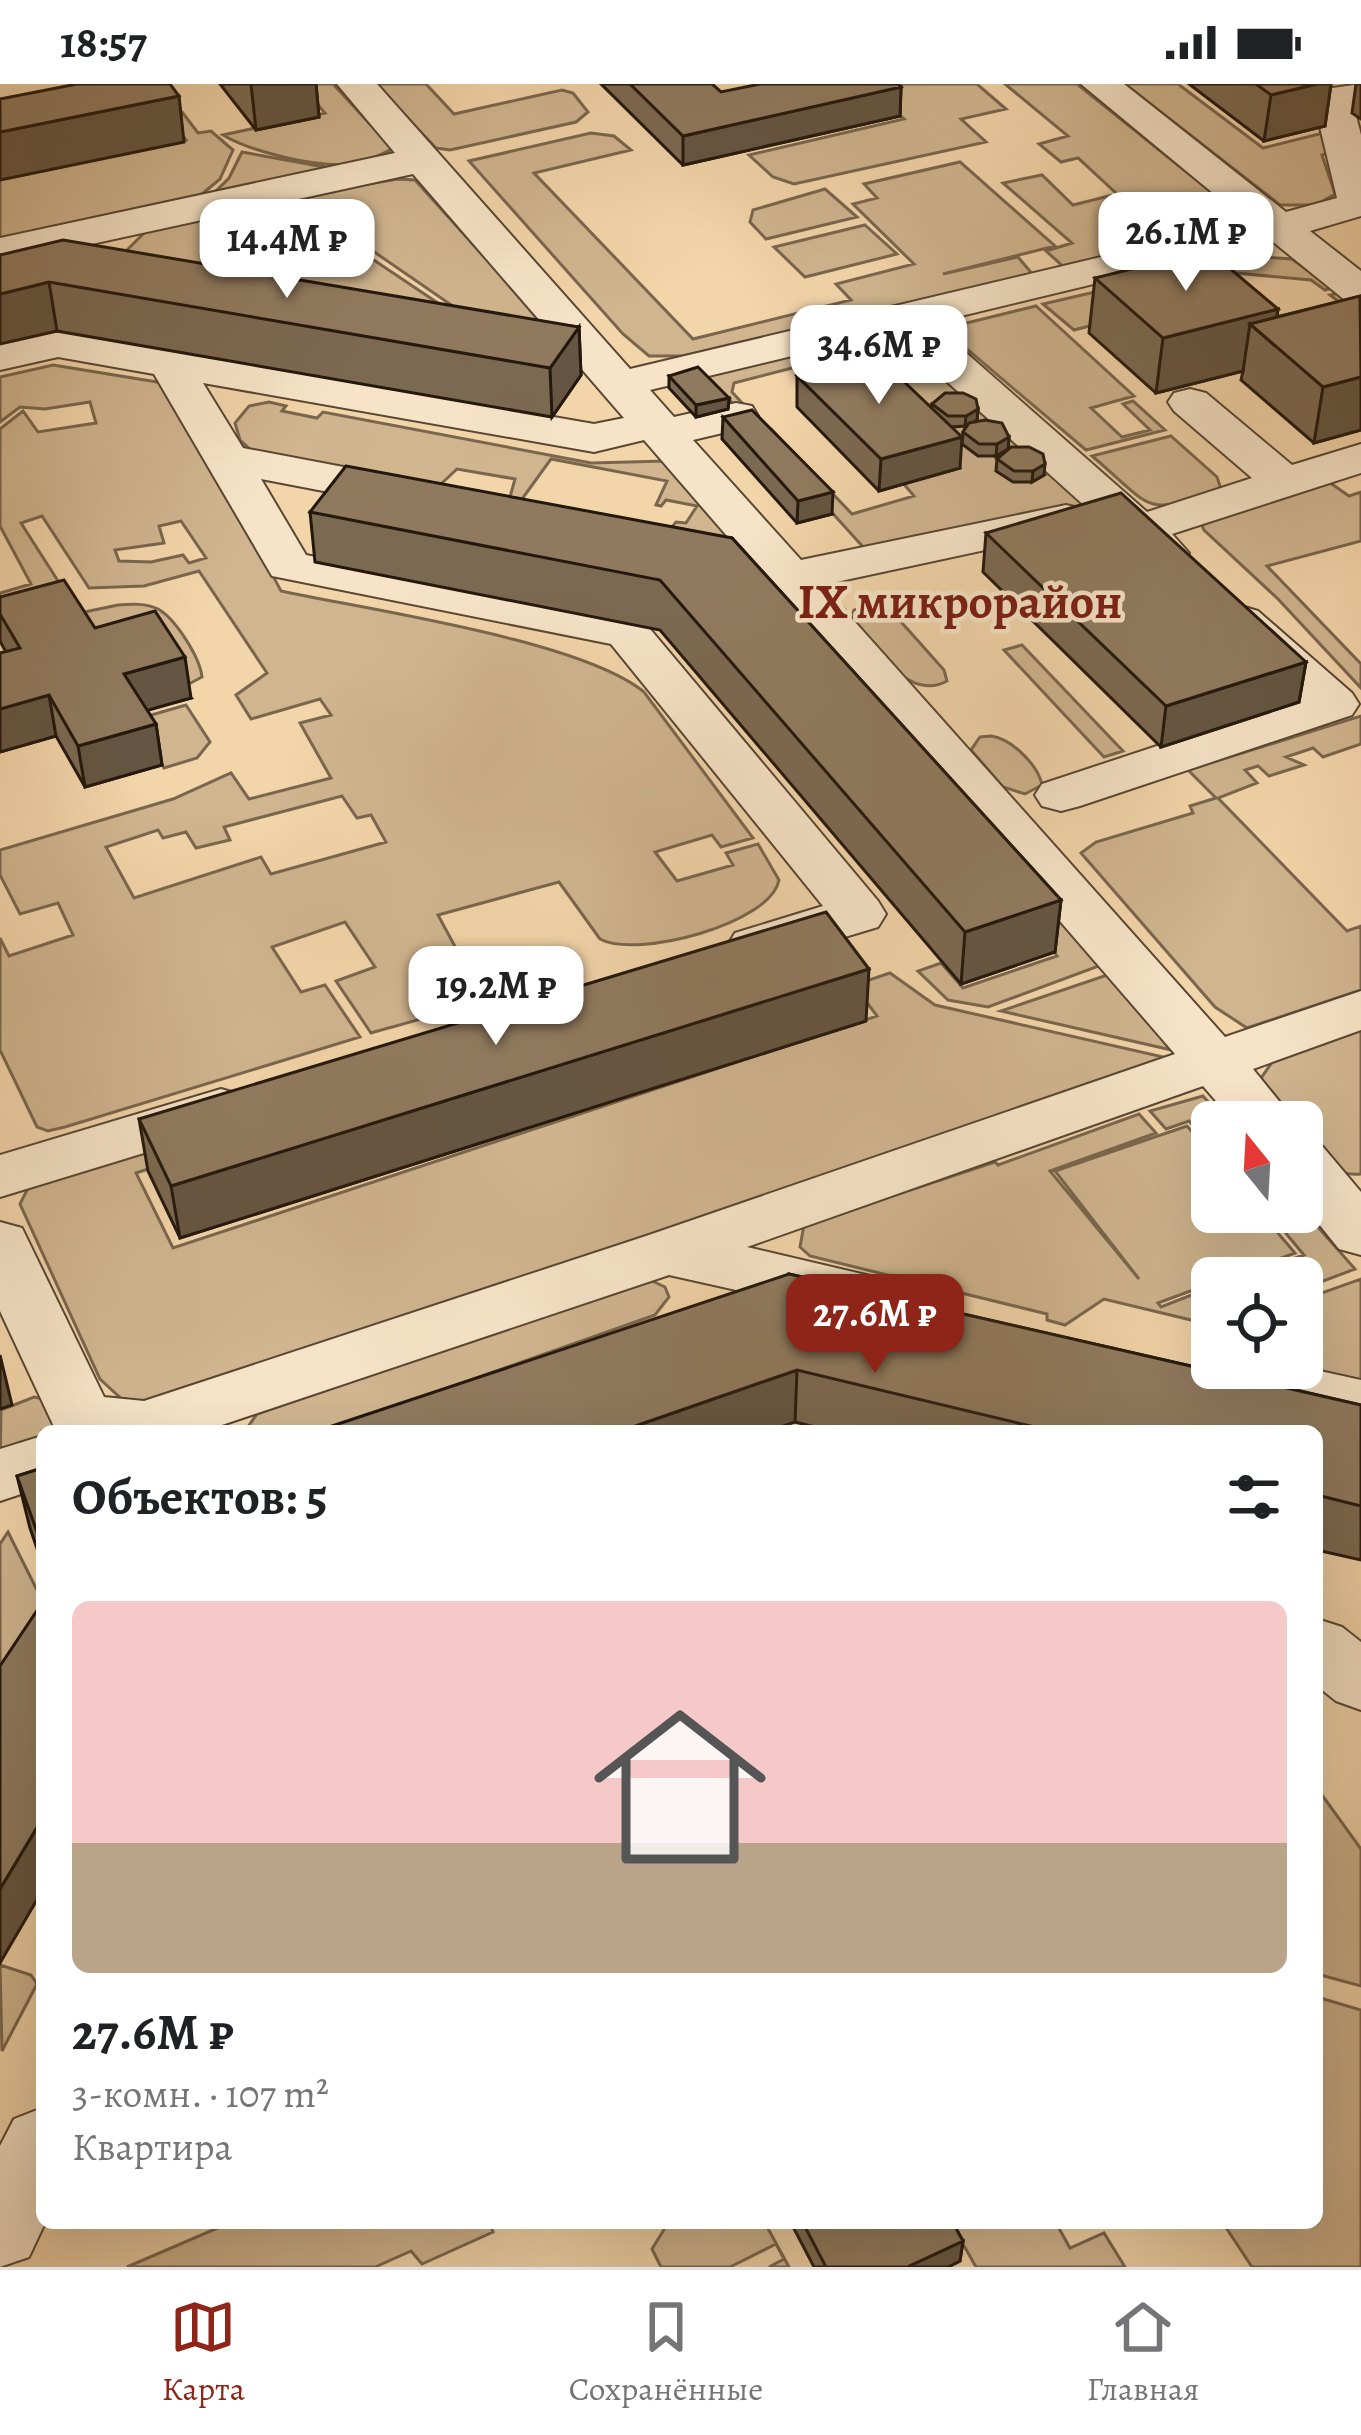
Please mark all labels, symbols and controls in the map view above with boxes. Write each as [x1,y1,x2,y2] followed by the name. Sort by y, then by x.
[60,11,147,73] text: 18:57
[1075,192,1297,294] pin: 26.1M ₽
[176,199,398,301] pin: 14.4M ₽
[1125,204,1247,257] text: 26.1M ₽
[227,211,347,264] text: 14.4M ₽
[768,305,990,407] pin: 34.6M ₽
[817,317,941,370] text: 34.6M ₽
[798,569,1122,635] district label: IX микрорайон
[385,946,607,1048] pin: 19.2M ₽
[436,958,556,1011] text: 19.2M ₽
[1191,1101,1323,1233] north arrow
[1191,1101,1323,1389] map controls
[1191,1257,1323,1389] button: locate
[764,1274,986,1376] pin: 27.6M ₽
[813,1286,937,1339] text: 27.6M ₽
[72,1462,328,1532] text: Объектов: 5
[1221,1464,1287,1530] icon: filters
[572,1679,788,1895] icon: home
[72,1997,234,2067] text: 27.6M ₽
[72,2067,329,2120] text: 3-комн. · 107 m²
[72,2120,233,2173] text: Квартира
[162,2294,245,2411] tab: Карта
[569,2294,763,2411] tab: Сохранённые
[1087,2294,1199,2411] tab: Главная

